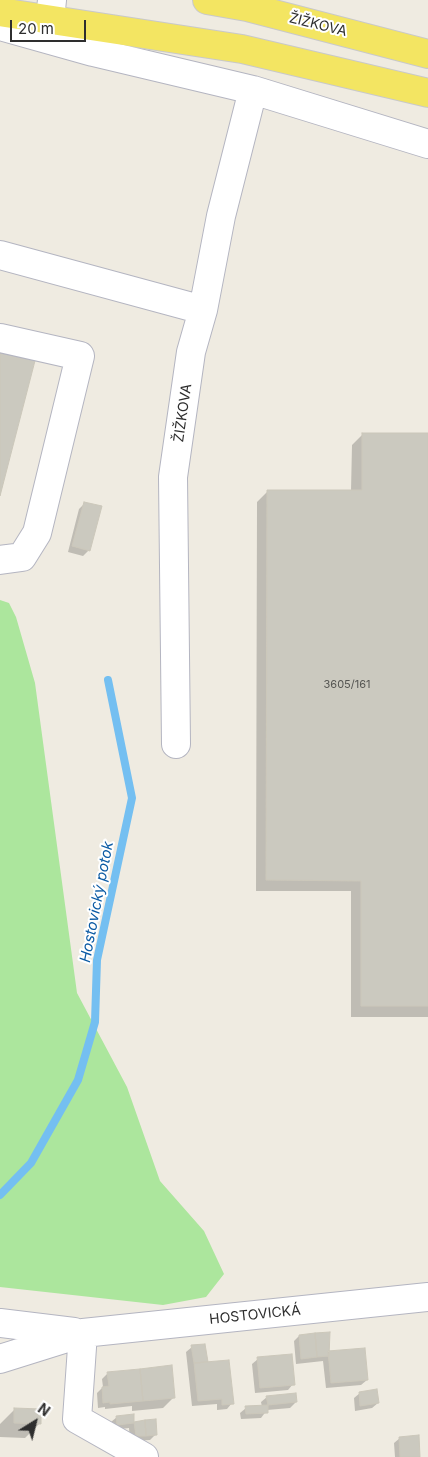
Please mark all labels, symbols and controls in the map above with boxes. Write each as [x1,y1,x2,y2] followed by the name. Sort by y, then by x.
[12,10,89,42] scale bar
[287,10,349,40] street label: ŽIŽKOVA
[18,19,54,38] text: 20 m
[171,383,195,443] street label: ŽIŽKOVA
[324,678,370,692] house number: 3605/161
[76,840,118,964] water label: Hostovický potok
[209,1302,301,1328] street label: HOSTOVICKÁ
[10,1397,60,1447] north arrow
[35,1399,53,1419] text: N

